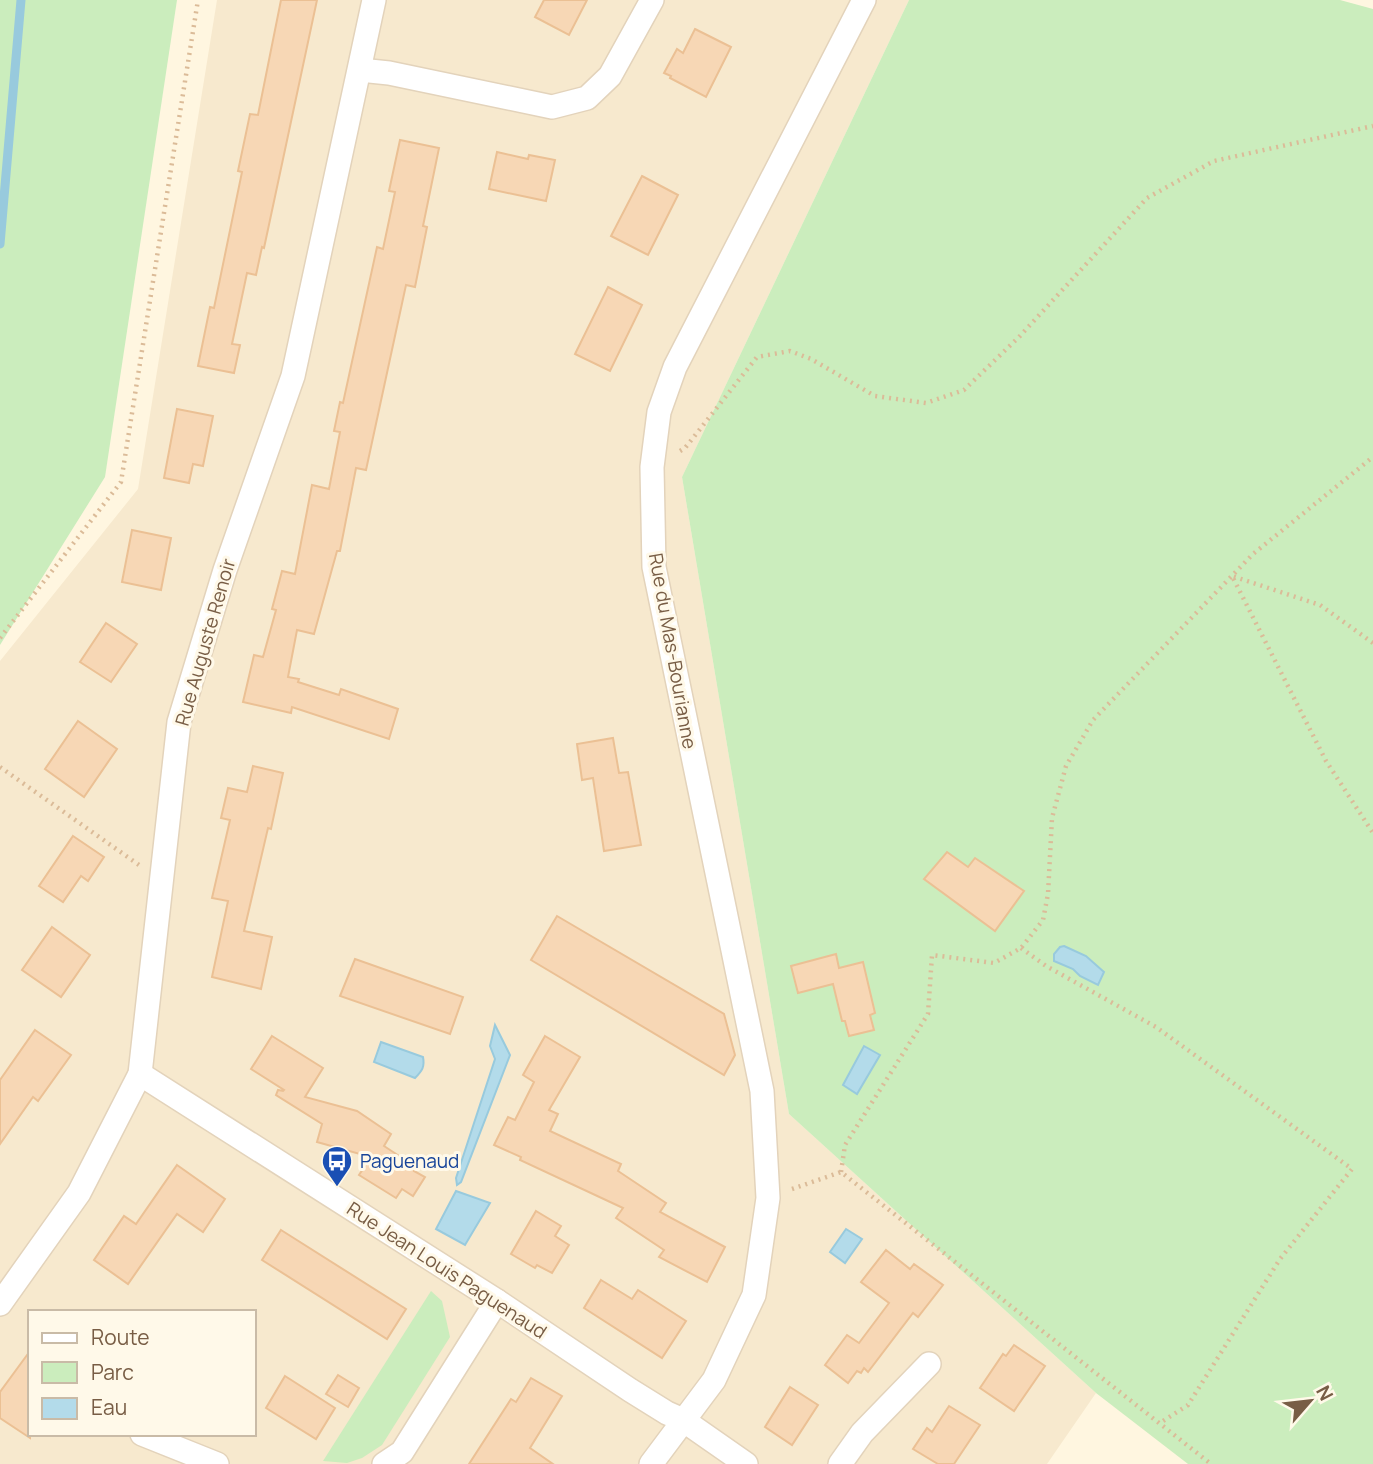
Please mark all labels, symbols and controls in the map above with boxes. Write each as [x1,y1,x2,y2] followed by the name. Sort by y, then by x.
[643,551,703,751] street label: Rue du Mas-Bourianne
[169,555,241,729] street label: Rue Auguste Renoir
[320,1144,354,1188] bus stop icon: Paguenaud
[360,1148,459,1174] place label: Paguenaud
[342,1196,552,1344] street label: Rue Jean Louis Paguenaud
[28,1310,256,1436] legend
[91,1323,149,1351] text: Route
[91,1358,134,1386] text: Parc
[1275,1366,1345,1436] north arrow
[1310,1381,1340,1405] text: N
[91,1393,127,1421] text: Eau

